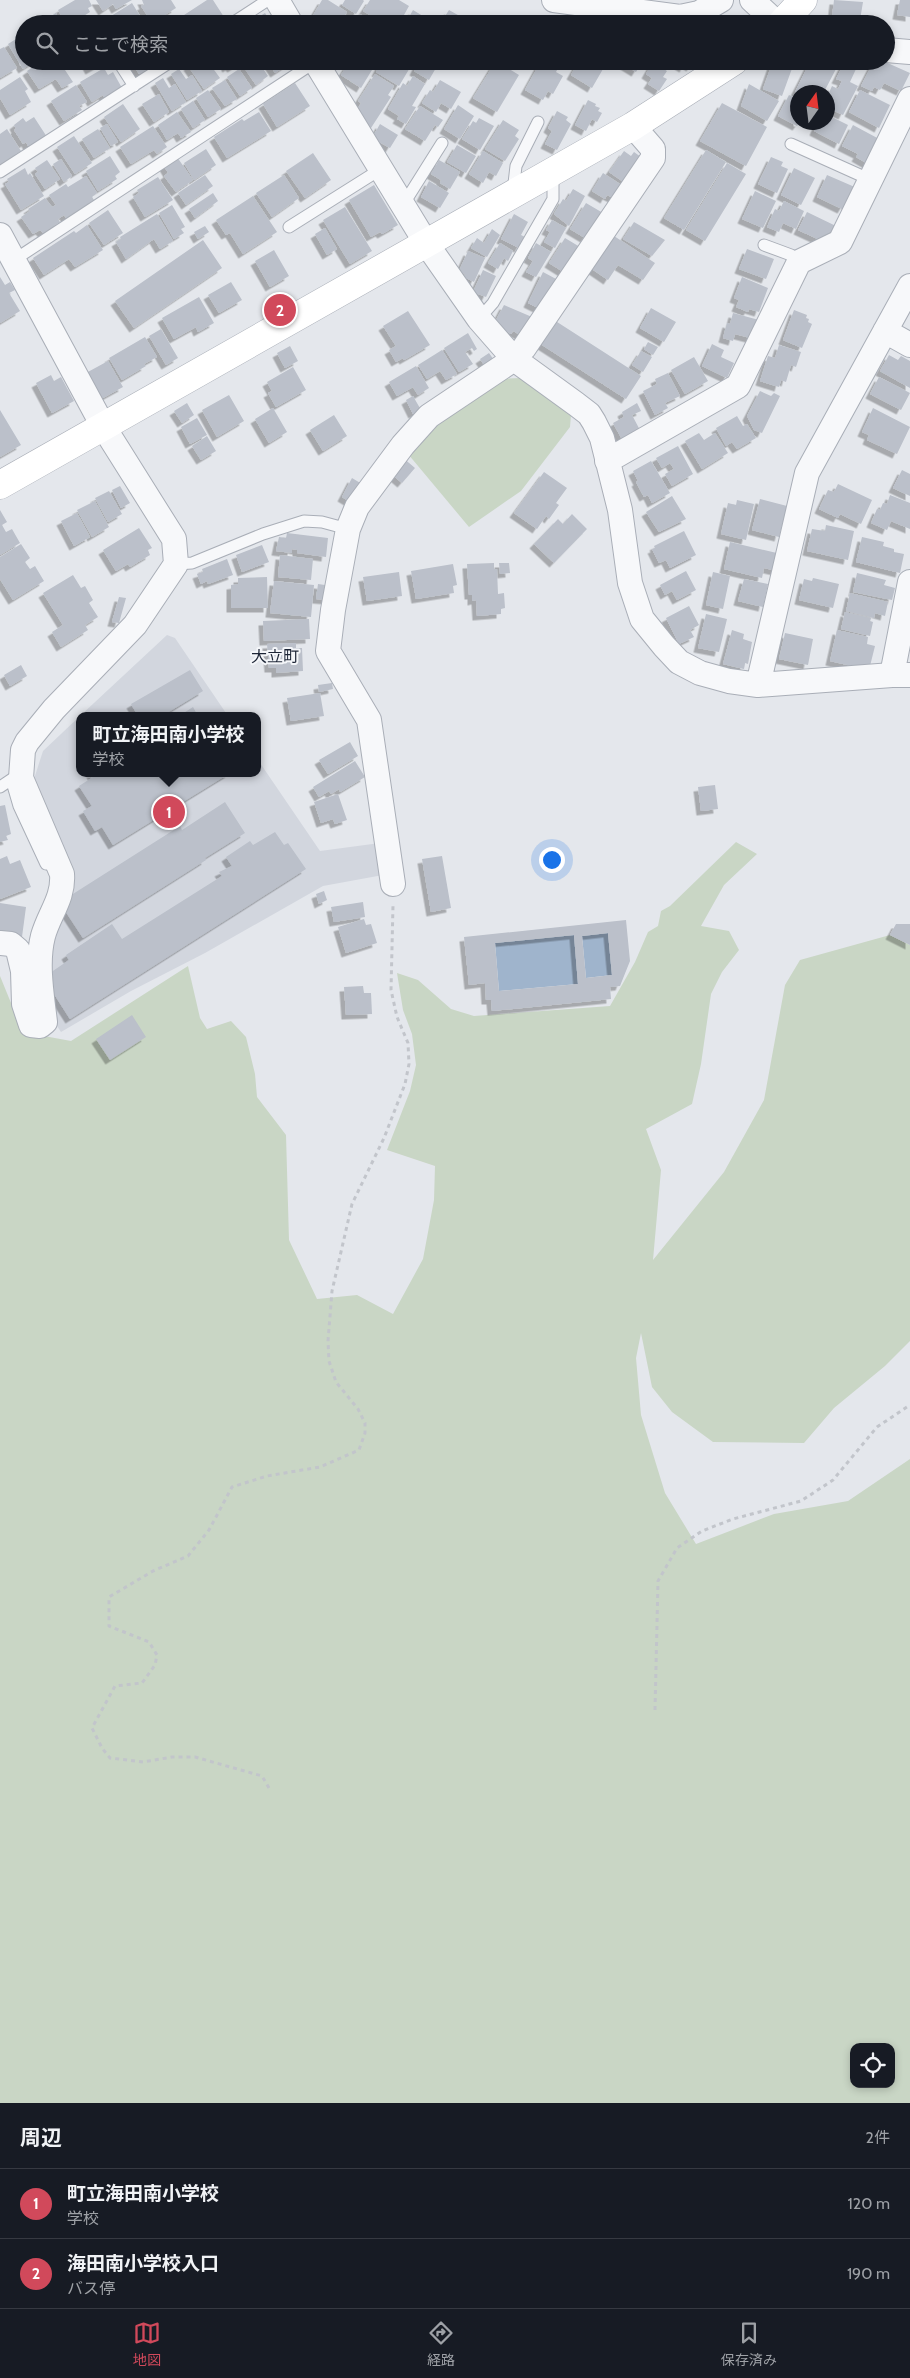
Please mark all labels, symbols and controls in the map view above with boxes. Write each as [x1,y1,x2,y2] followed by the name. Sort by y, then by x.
[15,15,895,70] search box
[33,29,61,57] icon: search
[73,33,168,56] text: ここで検索
[790,85,835,130] north arrow
[264,291,296,329] pin: 2
[251,647,299,666] district label: 大立町
[76,712,261,777] popup
[92,723,245,746] text: 町立海田南小学校
[92,750,125,769] text: 学校
[153,793,185,831] pin: 1
[539,847,565,873] your location
[850,2043,895,2088] map controls
[850,2043,895,2088] button: locate
[20,2125,62,2150] text: 周辺
[866,2128,890,2147] text: 2件
[67,2182,219,2205] text: 町立海田南小学校
[33,2194,39,2213] text: 1
[848,2194,890,2213] text: 120 m
[67,2209,99,2228] text: 学校
[67,2252,219,2275] text: 海田南小学校入口
[32,2264,40,2283] text: 2
[847,2264,890,2283] text: 190 m
[67,2279,115,2298] text: バス停
[133,2319,161,2369] tab: 地図
[427,2319,455,2369] tab: 経路
[721,2319,777,2369] tab: 保存済み

